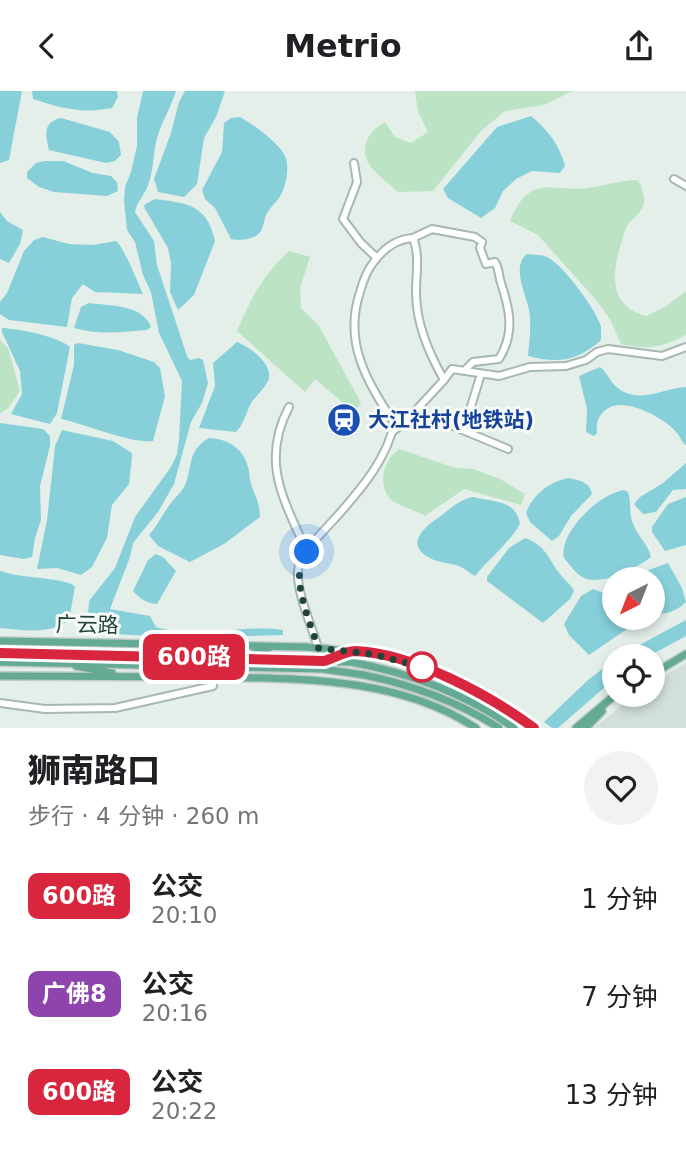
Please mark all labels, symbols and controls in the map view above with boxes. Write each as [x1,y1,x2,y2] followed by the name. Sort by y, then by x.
[28,27,66,65] icon: back
[284,27,402,65] text: Metrio
[620,27,658,65] icon: share
[325,401,363,439] station icon: 大江社村(地铁站)
[368,408,534,432] place label: 大江社村(地铁站)
[289,534,324,569] your location
[602,567,665,630] north arrow
[602,567,665,707] map controls
[55,612,119,638] street label: 广云路
[145,634,243,680] line badge: 600路
[157,643,231,671] text: 600路
[602,644,665,707] button: locate
[407,652,437,682] unlabelled marker
[28,751,160,790] text: 狮南路口
[584,751,658,825] button: heart
[28,803,259,829] text: 步行 · 4 分钟 · 260 m
[151,871,203,901] text: 公交
[42,882,116,910] text: 600路
[581,884,658,914] text: 1 分钟
[151,902,217,928] text: 20:10
[142,969,194,999] text: 公交
[42,980,107,1008] text: 广佛8
[581,982,658,1012] text: 7 分钟
[142,1000,208,1026] text: 20:16
[151,1067,203,1097] text: 公交
[42,1078,116,1106] text: 600路
[565,1080,658,1110] text: 13 分钟
[151,1098,217,1124] text: 20:22

